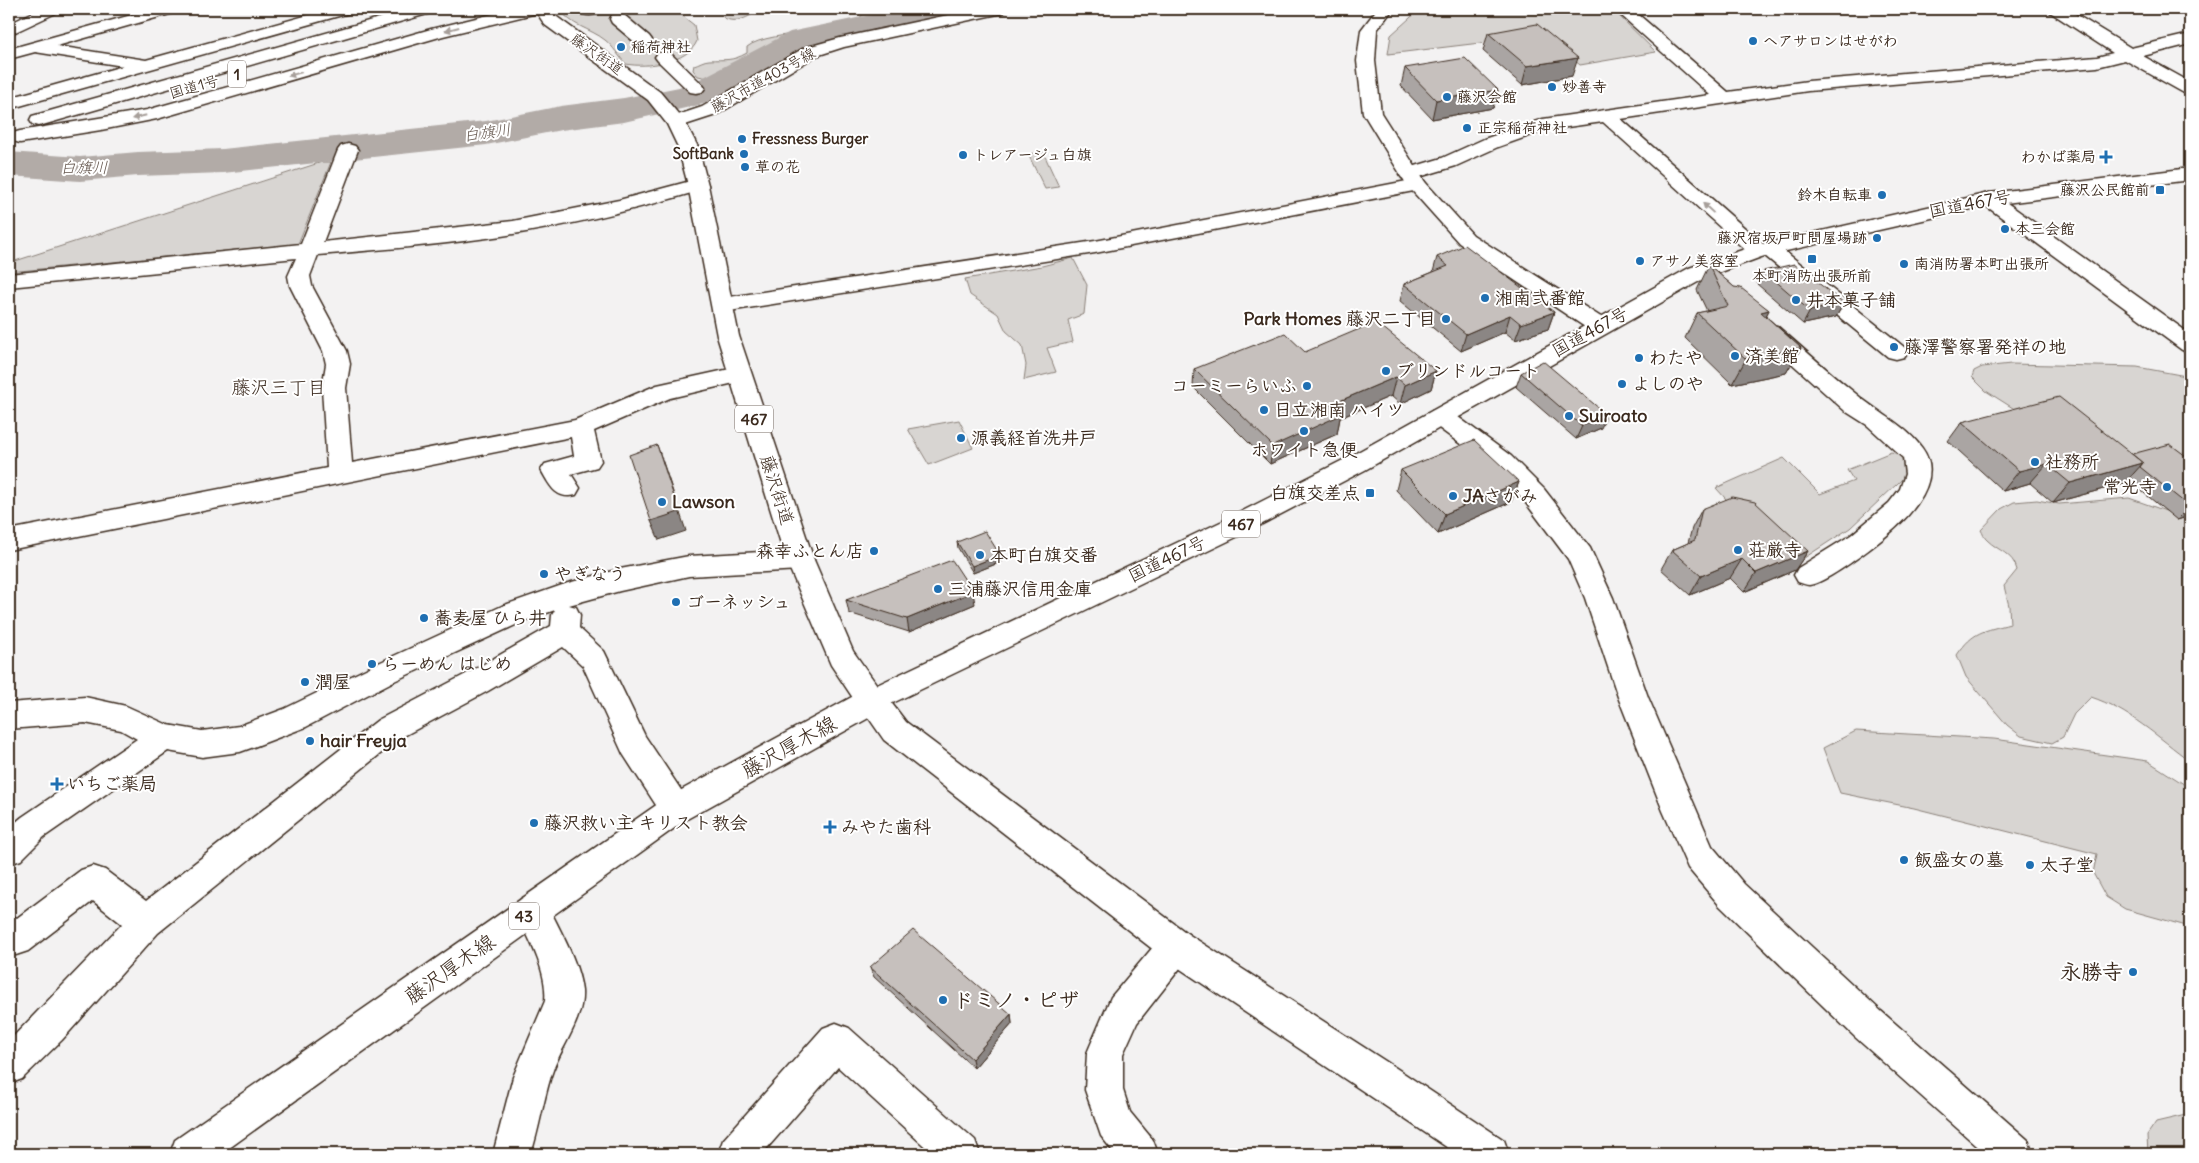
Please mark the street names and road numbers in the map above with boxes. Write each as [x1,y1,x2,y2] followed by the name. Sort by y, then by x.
[567,29,627,79] street label: 藤沢街道
[707,43,819,116] street label: 藤沢市道403号線
[228,61,246,88] road number: 1
[167,70,221,103] street label: 国道1号
[1927,184,2013,223] street label: 国道467号
[1548,301,1632,362] street label: 国道467号
[735,406,773,432] road number: 467
[755,452,800,528] street label: 藤沢街道
[1222,510,1260,538] road number: 467
[1124,530,1209,587] street label: 国道467号
[736,709,841,784] street label: 藤沢厚木線
[509,902,539,929] road number: 43
[399,927,500,1010] street label: 藤沢厚木線

